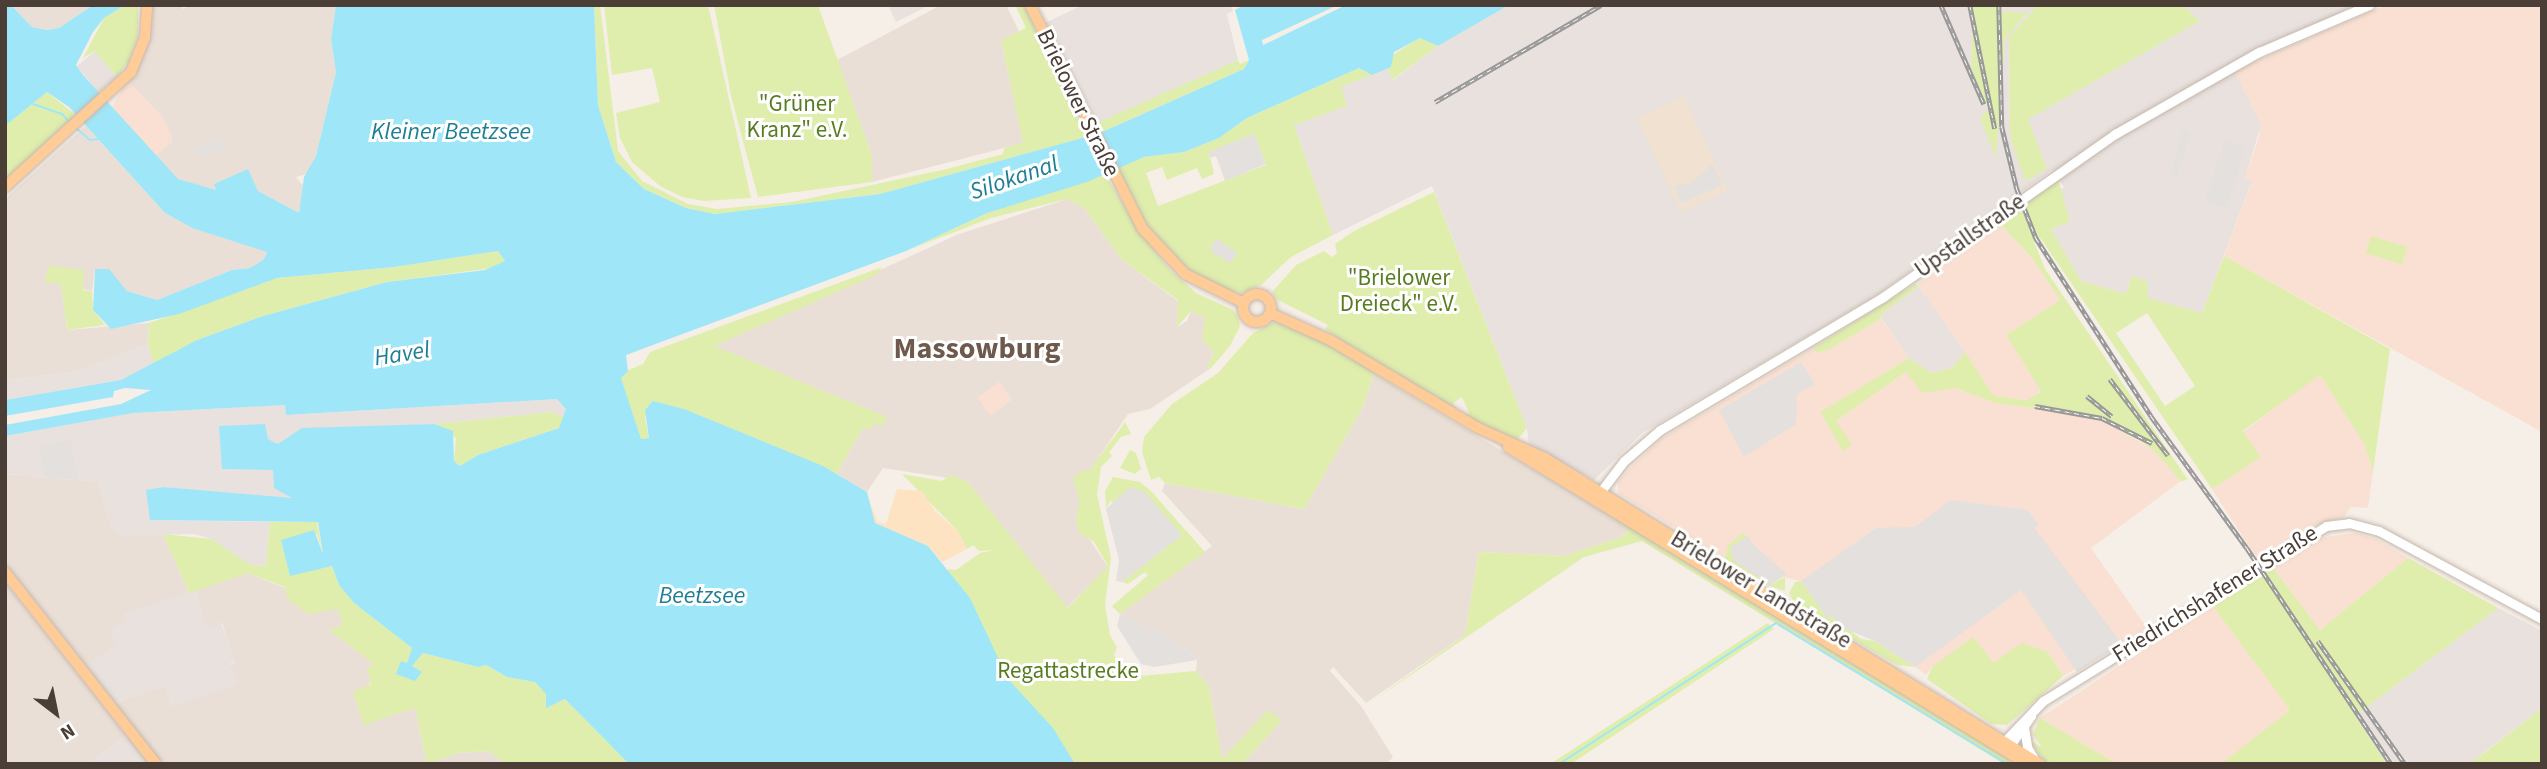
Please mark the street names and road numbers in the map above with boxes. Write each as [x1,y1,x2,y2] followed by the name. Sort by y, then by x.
[1030,25,1126,181] street label: Brielower Straße
[1910,188,2030,284] street label: Upstallstraße
[2107,520,2323,668] street label: Friedrichshafener Straße
[1666,525,1856,655] street label: Brielower Landstraße

